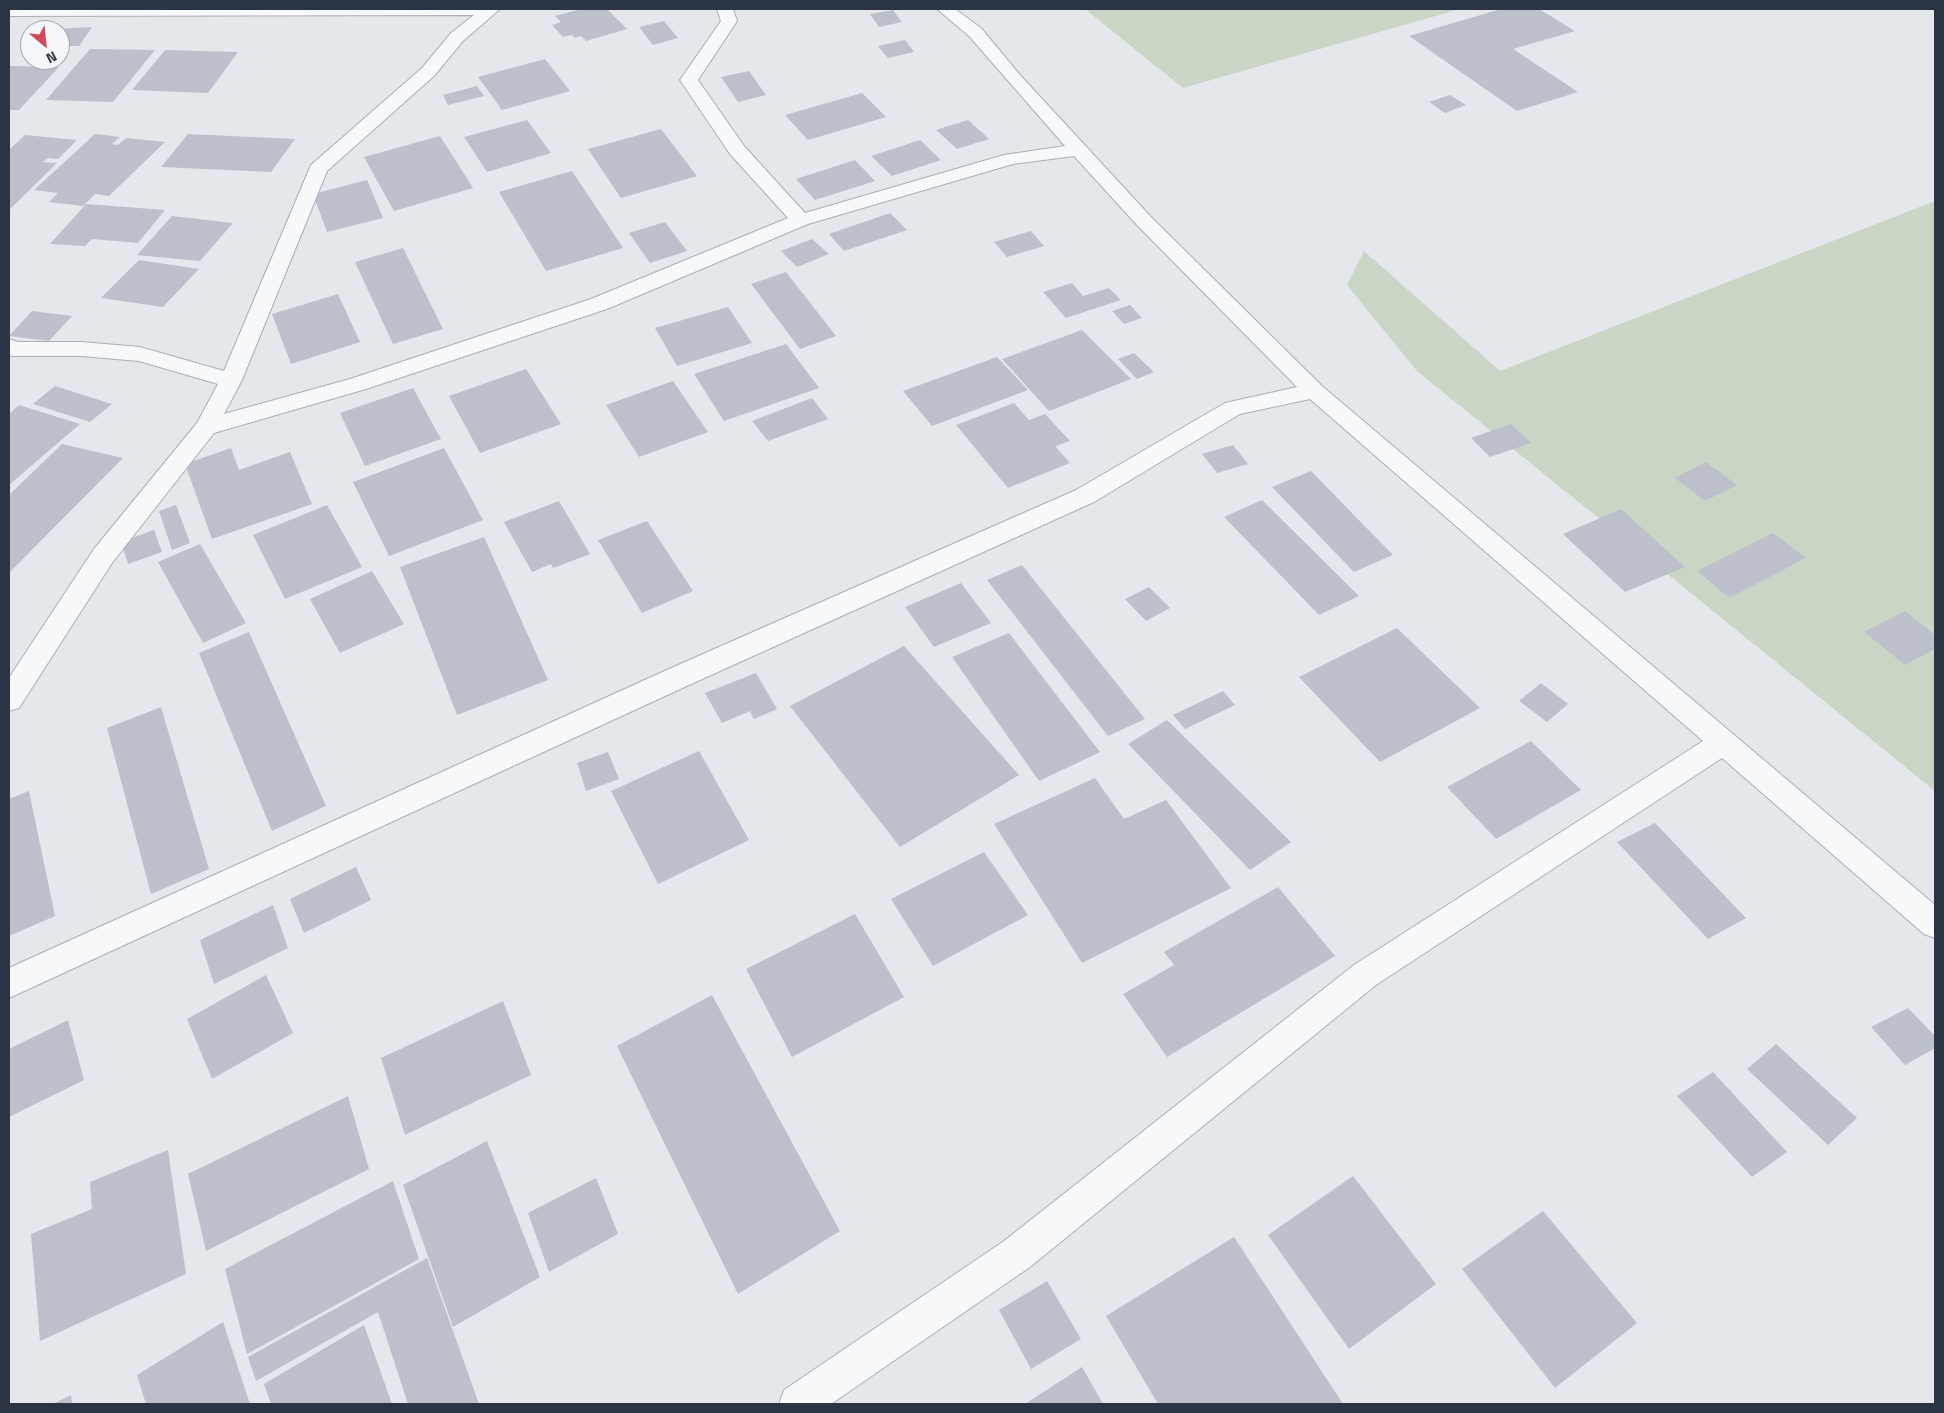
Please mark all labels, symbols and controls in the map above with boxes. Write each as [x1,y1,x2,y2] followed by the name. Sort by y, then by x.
[20,20,70,70] north arrow
[43,46,61,69] text: N

